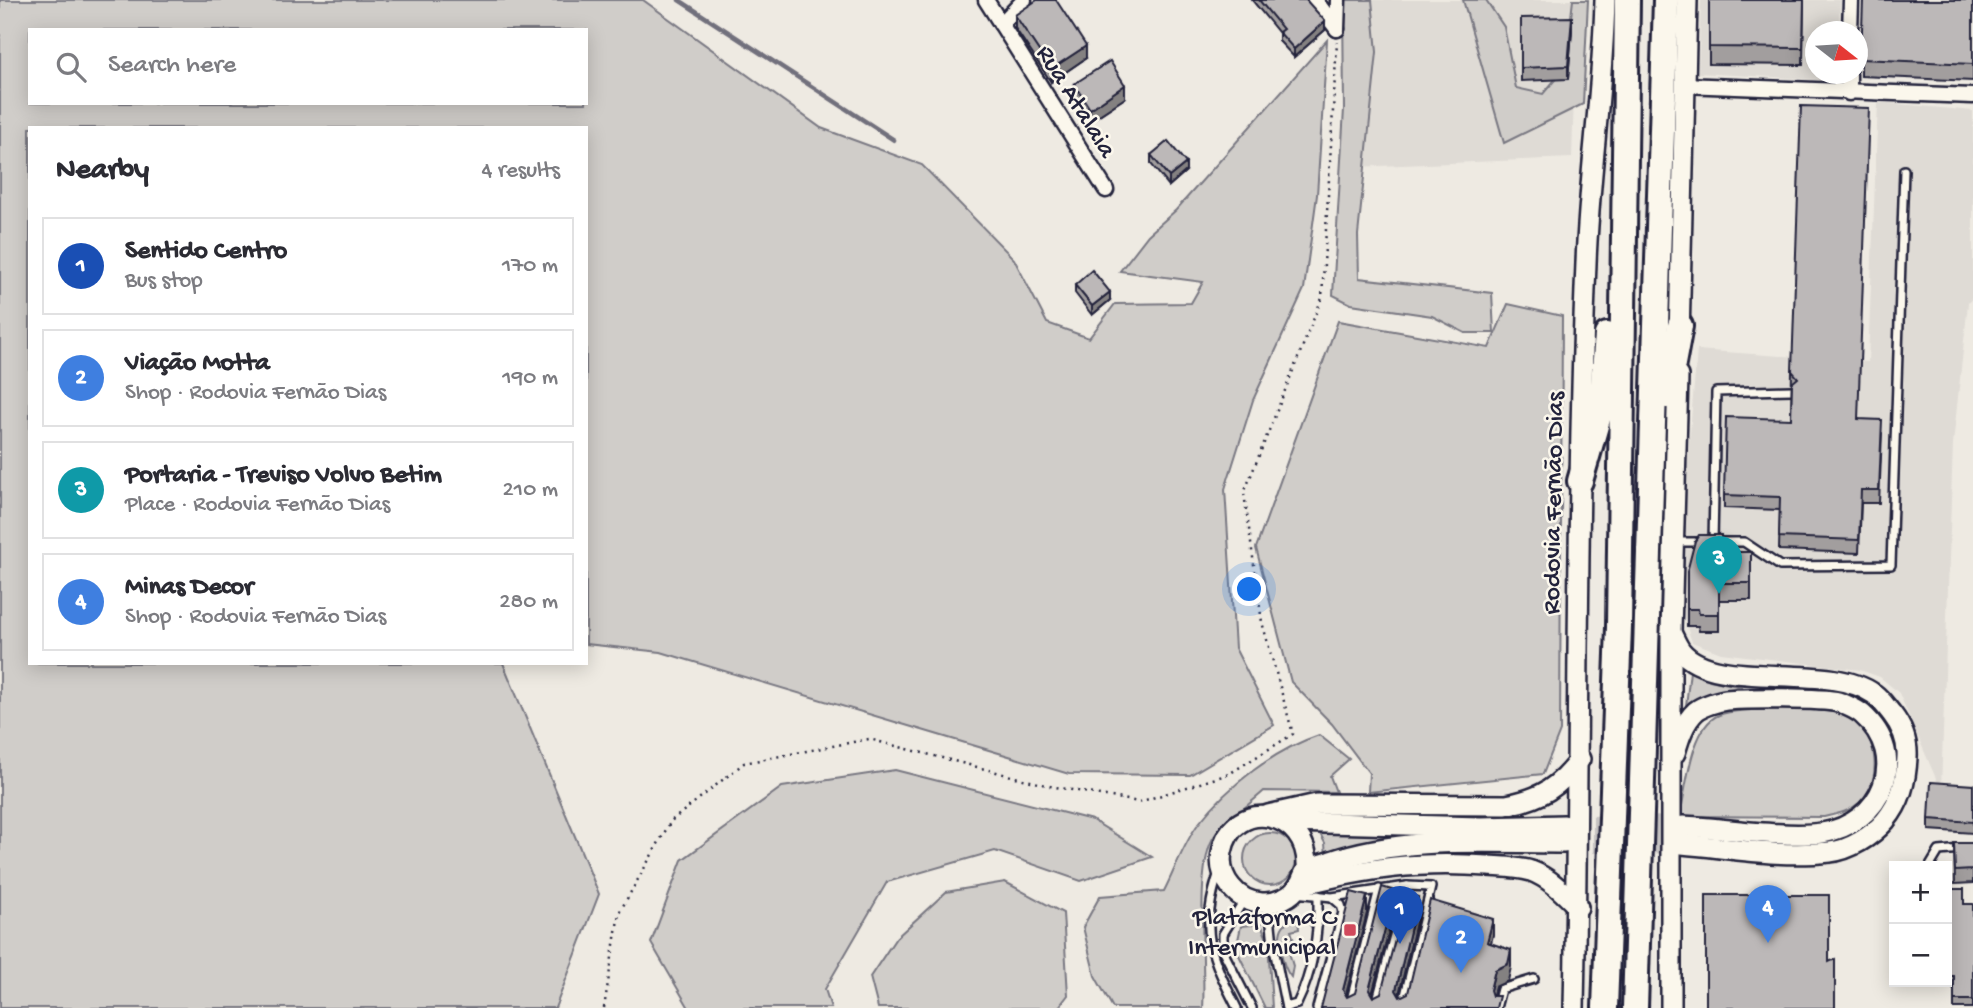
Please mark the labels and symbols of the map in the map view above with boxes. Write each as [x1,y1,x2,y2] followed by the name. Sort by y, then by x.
[1805,21,1868,84] north arrow
[1027,40,1122,166] street label: Rua Atalaia
[1538,390,1573,615] street label: Rodovia Fernão Dias
[1696,536,1742,594] pin: 3
[1232,572,1266,606] your location
[1745,885,1791,943] pin: 4
[1377,886,1423,944] pin: 1
[1188,904,1338,965] place label: Plataforma C Intermunicipal
[1438,915,1484,973] pin: 2
[1342,922,1358,938] marker: Plataforma C Intermunicipal

